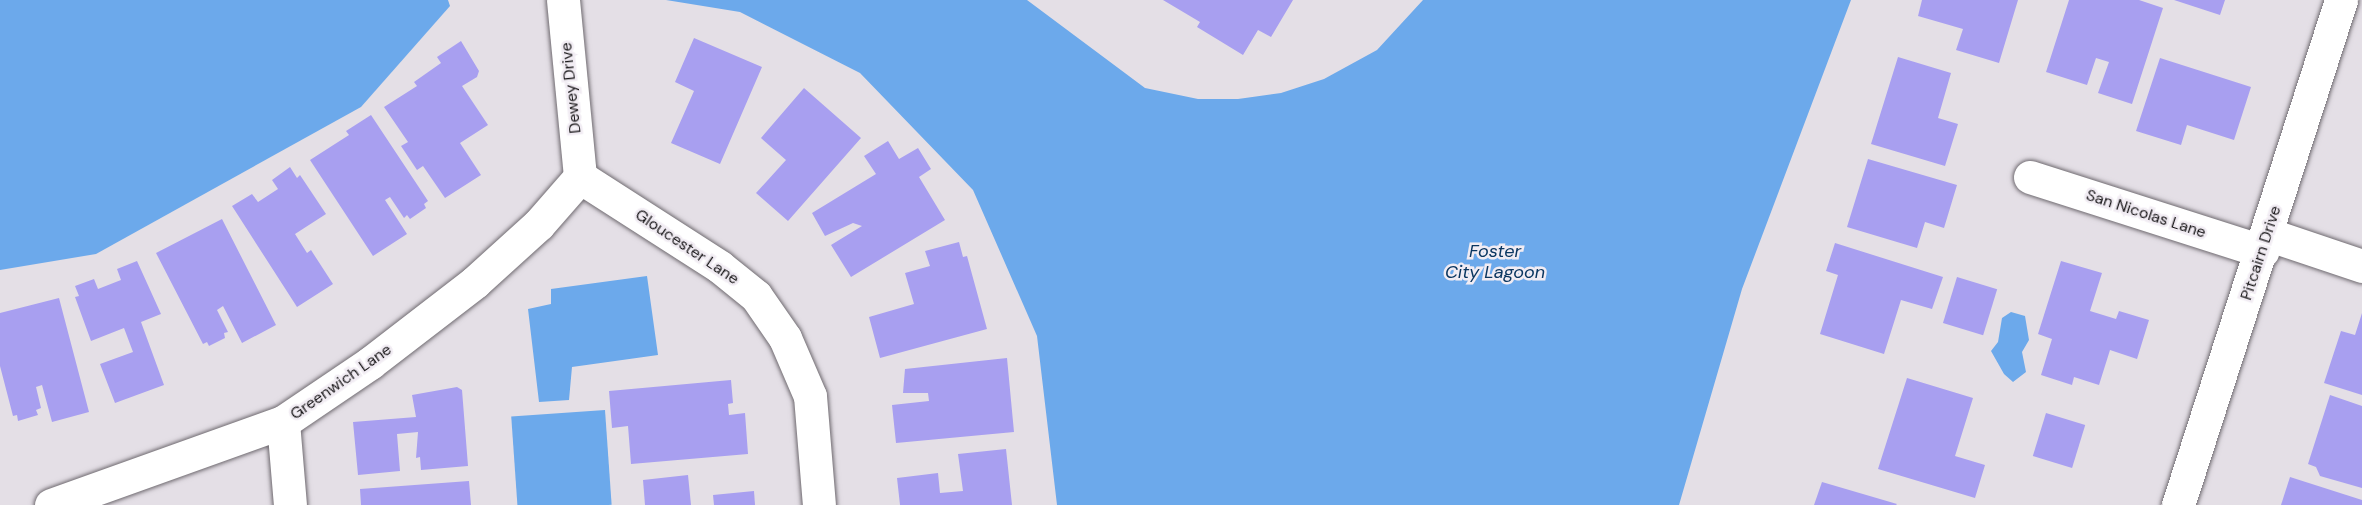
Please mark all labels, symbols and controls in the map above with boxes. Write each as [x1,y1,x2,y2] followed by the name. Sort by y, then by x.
[557,42,585,134] street label: Dewey Drive
[2084,186,2208,242] street label: San Nicolas Lane
[2237,203,2285,303] street label: Pitcairn Drive
[631,205,743,289] street label: Gloucester Lane
[1445,241,1545,284] water label: Foster City Lagoon
[287,340,395,424] street label: Greenwich Lane

